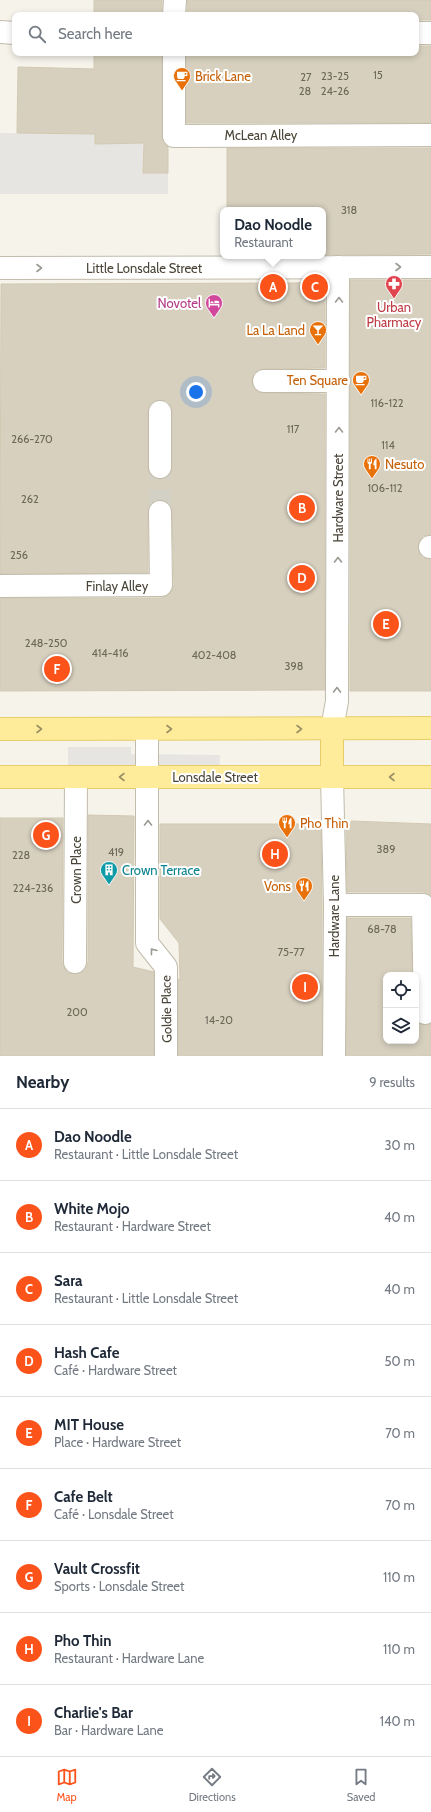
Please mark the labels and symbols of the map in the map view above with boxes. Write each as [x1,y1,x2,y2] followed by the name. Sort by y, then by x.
[172,66,192,91] cafe icon: Brick Lane
[195,68,251,84] place label: Brick Lane
[373,68,383,82] house number: 15
[321,69,349,83] house number: 23-25
[300,70,312,84] house number: 27
[299,84,311,98] house number: 28
[321,84,349,98] house number: 24-26
[225,127,298,143] street label: McLean Alley
[341,203,357,217] house number: 318
[86,260,203,276] street label: Little Lonsdale Street
[395,263,401,271] one-way arrow
[36,264,42,272] one-way arrow
[260,272,286,302] pin: A
[302,272,328,302] pin: C
[384,274,404,299] pharmacy icon: Urban Pharmacy
[204,293,224,318] hotel icon: Novotel
[158,295,201,311] place label: Novotel
[334,297,343,303] one-way arrow
[367,299,422,330] place label: Urban Pharmacy
[308,320,328,345] bar icon: La La Land
[246,322,305,338] place label: La La Land
[351,370,371,395] cafe icon: Ten Square
[287,372,348,388] place label: Ten Square
[186,382,206,402] your location
[370,396,404,410] house number: 116-122
[287,422,300,436] house number: 117
[335,427,343,433] one-way arrow
[11,432,53,446] house number: 266-270
[381,438,395,452] house number: 114
[330,453,346,543] street label: Hardware Street
[362,454,382,479] restaurant icon: Nesuto
[385,456,424,472] place label: Nesuto
[368,481,403,495] house number: 106-112
[21,492,39,506] house number: 262
[289,493,315,523] pin: B
[10,548,28,562] house number: 256
[334,557,342,563] one-way arrow
[289,563,315,593] pin: D
[86,578,149,594] street label: Finlay Alley
[373,609,399,639] pin: E
[25,636,68,650] house number: 248-250
[91,646,129,660] house number: 414-416
[191,648,237,662] house number: 402-408
[44,654,70,684] pin: F
[285,659,303,673] house number: 398
[333,687,341,693] one-way arrow
[36,725,42,733] one-way arrow
[166,725,172,733] one-way arrow
[296,725,302,733] one-way arrow
[172,769,258,785] street label: Lonsdale Street
[119,773,125,781] one-way arrow
[389,773,395,781] one-way arrow
[277,813,297,838] restaurant icon: Pho Thìn
[300,815,348,831] place label: Pho Thìn
[33,820,59,850] pin: G
[144,820,152,826] one-way arrow
[68,836,84,904] street label: Crown Place
[262,839,288,869] pin: H
[377,842,395,856] house number: 389
[108,845,124,859] house number: 419
[12,848,30,862] house number: 228
[99,860,119,885] building icon: Crown Terrace
[122,862,200,878] place label: Crown Terrace
[326,875,342,957] street label: Hardware Lane
[294,876,314,901] restaurant icon: Vons
[264,878,292,894] place label: Vons
[13,881,53,895] house number: 224-236
[367,922,397,936] house number: 68-78
[278,945,305,959] house number: 75-77
[151,949,158,956] one-way arrow
[292,972,318,1002] pin: I
[157,975,175,1043] street label: Goldie Place
[66,1005,88,1019] house number: 200
[205,1013,233,1027] house number: 14-20

